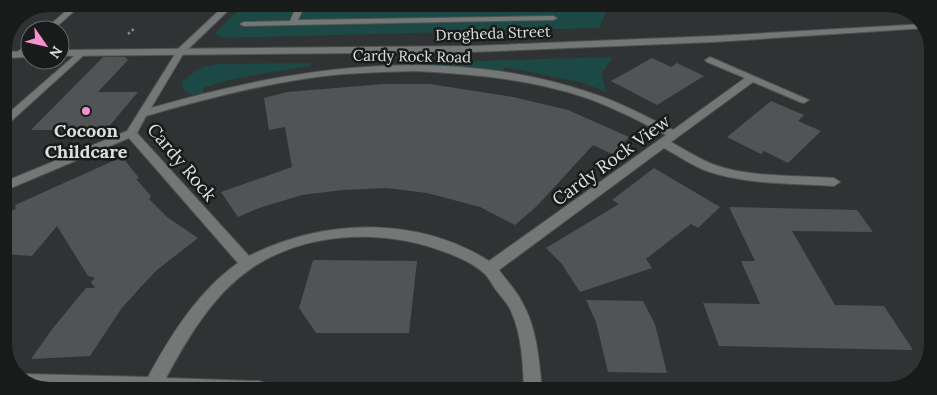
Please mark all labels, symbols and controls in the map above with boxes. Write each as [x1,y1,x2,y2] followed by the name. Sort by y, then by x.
[20,20,70,70] north arrow
[435,21,551,45] street label: Drogheda Street
[45,43,66,62] text: N
[353,45,471,67] street label: Cardy Rock Road
[80,105,92,117] marker: Cocoon Childcare
[547,109,675,211] street label: Cardy Rock View
[143,118,222,206] street label: Cardy Rock
[45,119,128,163] place label: Cocoon Childcare

